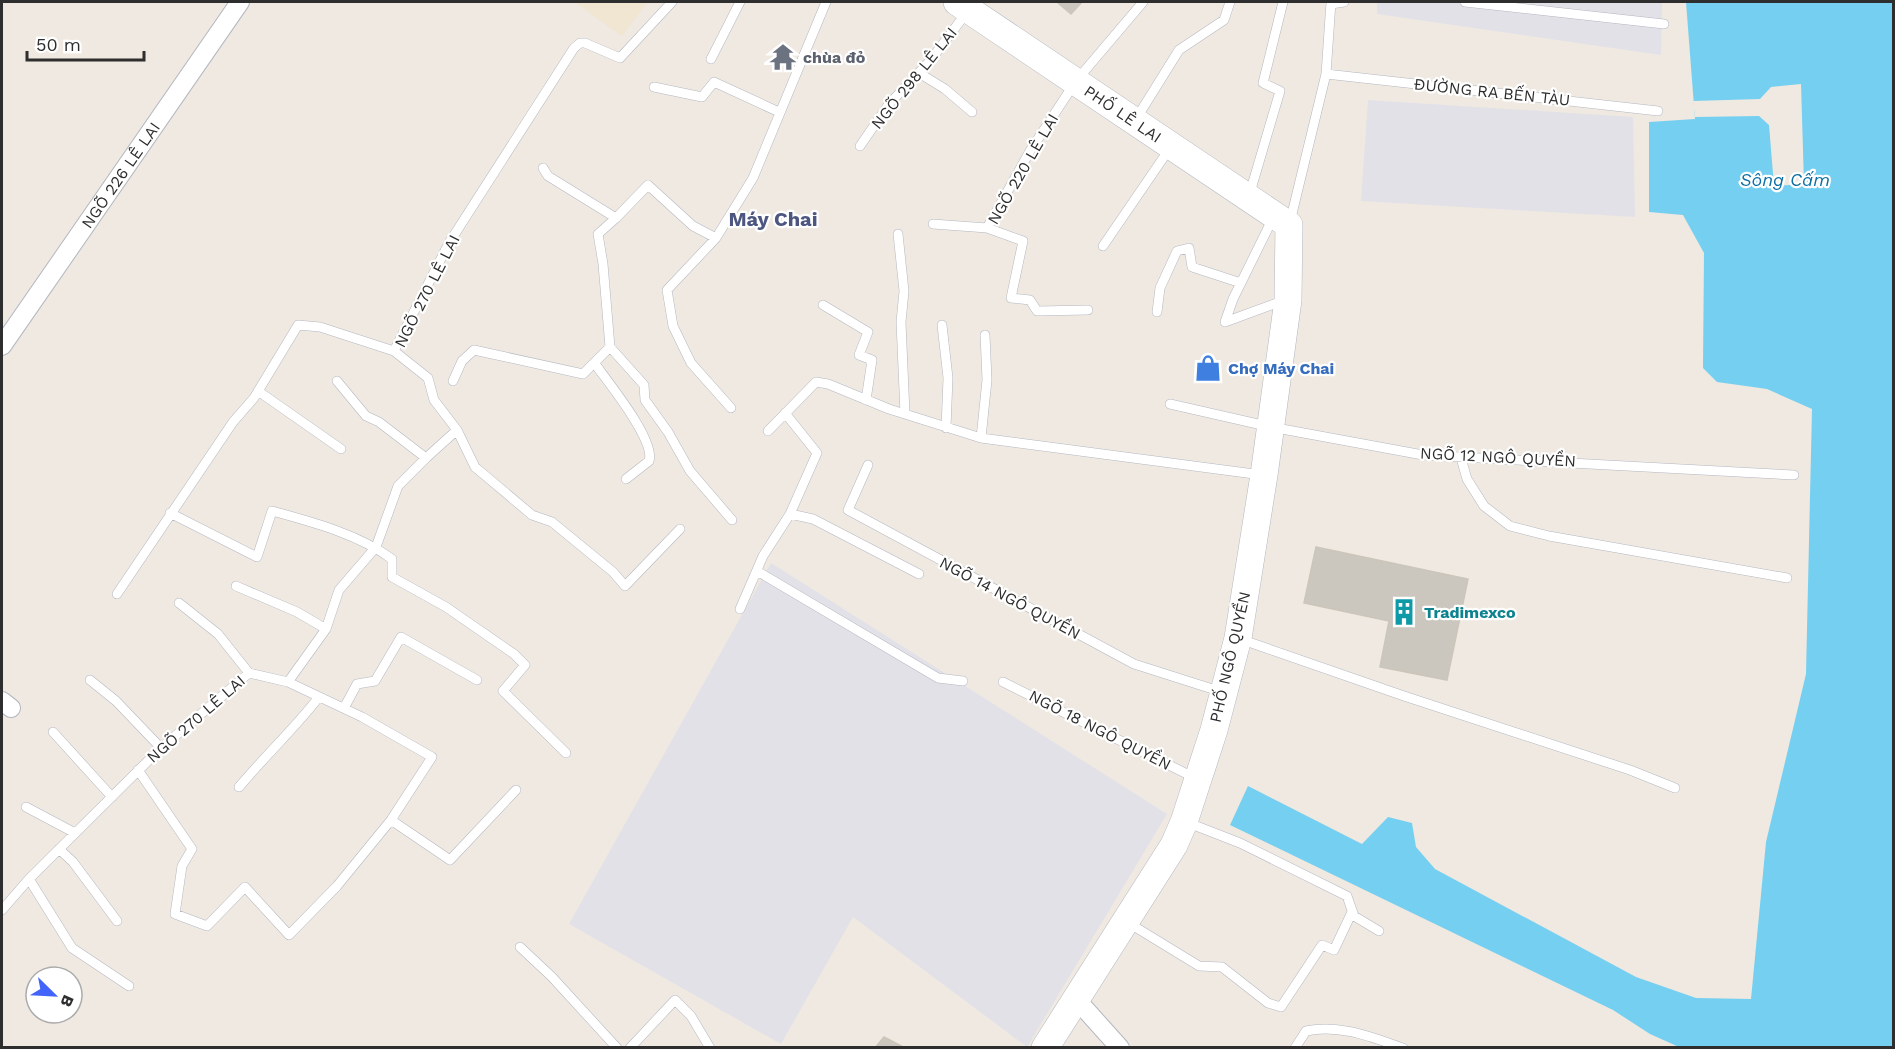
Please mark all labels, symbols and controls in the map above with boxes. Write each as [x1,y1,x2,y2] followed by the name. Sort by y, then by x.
[867,23,961,133] street label: NGÕ 298 LÊ LAI
[27,24,144,62] scale bar
[36,34,81,55] text: 50 m
[768,42,798,72] temple icon: chùa đỏ
[803,48,866,67] place label: chùa đỏ
[1413,73,1571,110] street label: ĐƯỜNG RA BẾN TÀU
[1081,81,1165,146] street label: PHỐ LÊ LAI
[984,110,1062,228] street label: NGÕ 220 LÊ LAI
[77,118,164,232] street label: NGÕ 226 LÊ LAI
[1740,169,1830,190] water label: Sông Cấm
[728,207,818,231] district label: Máy Chai
[390,231,464,351] street label: NGÕ 270 LÊ LAI
[1193,353,1223,383] shop icon: Chợ Máy Chai
[1228,359,1334,378] place label: Chợ Máy Chai
[1419,442,1577,471] street label: NGÕ 12 NGÔ QUYỀN
[936,552,1084,643] street label: NGÕ 14 NGÔ QUYỀN
[1205,589,1254,724] street label: PHỐ NGÔ QUYỀN
[1389,597,1419,627] building icon: Tradimexco
[1424,603,1516,622] place label: Tradimexco
[143,671,249,767] street label: NGÕ 270 LÊ LAI
[1026,685,1175,774] street label: NGÕ 18 NGÔ QUYỀN
[24,965,84,1025] north arrow
[56,992,78,1010] text: B

